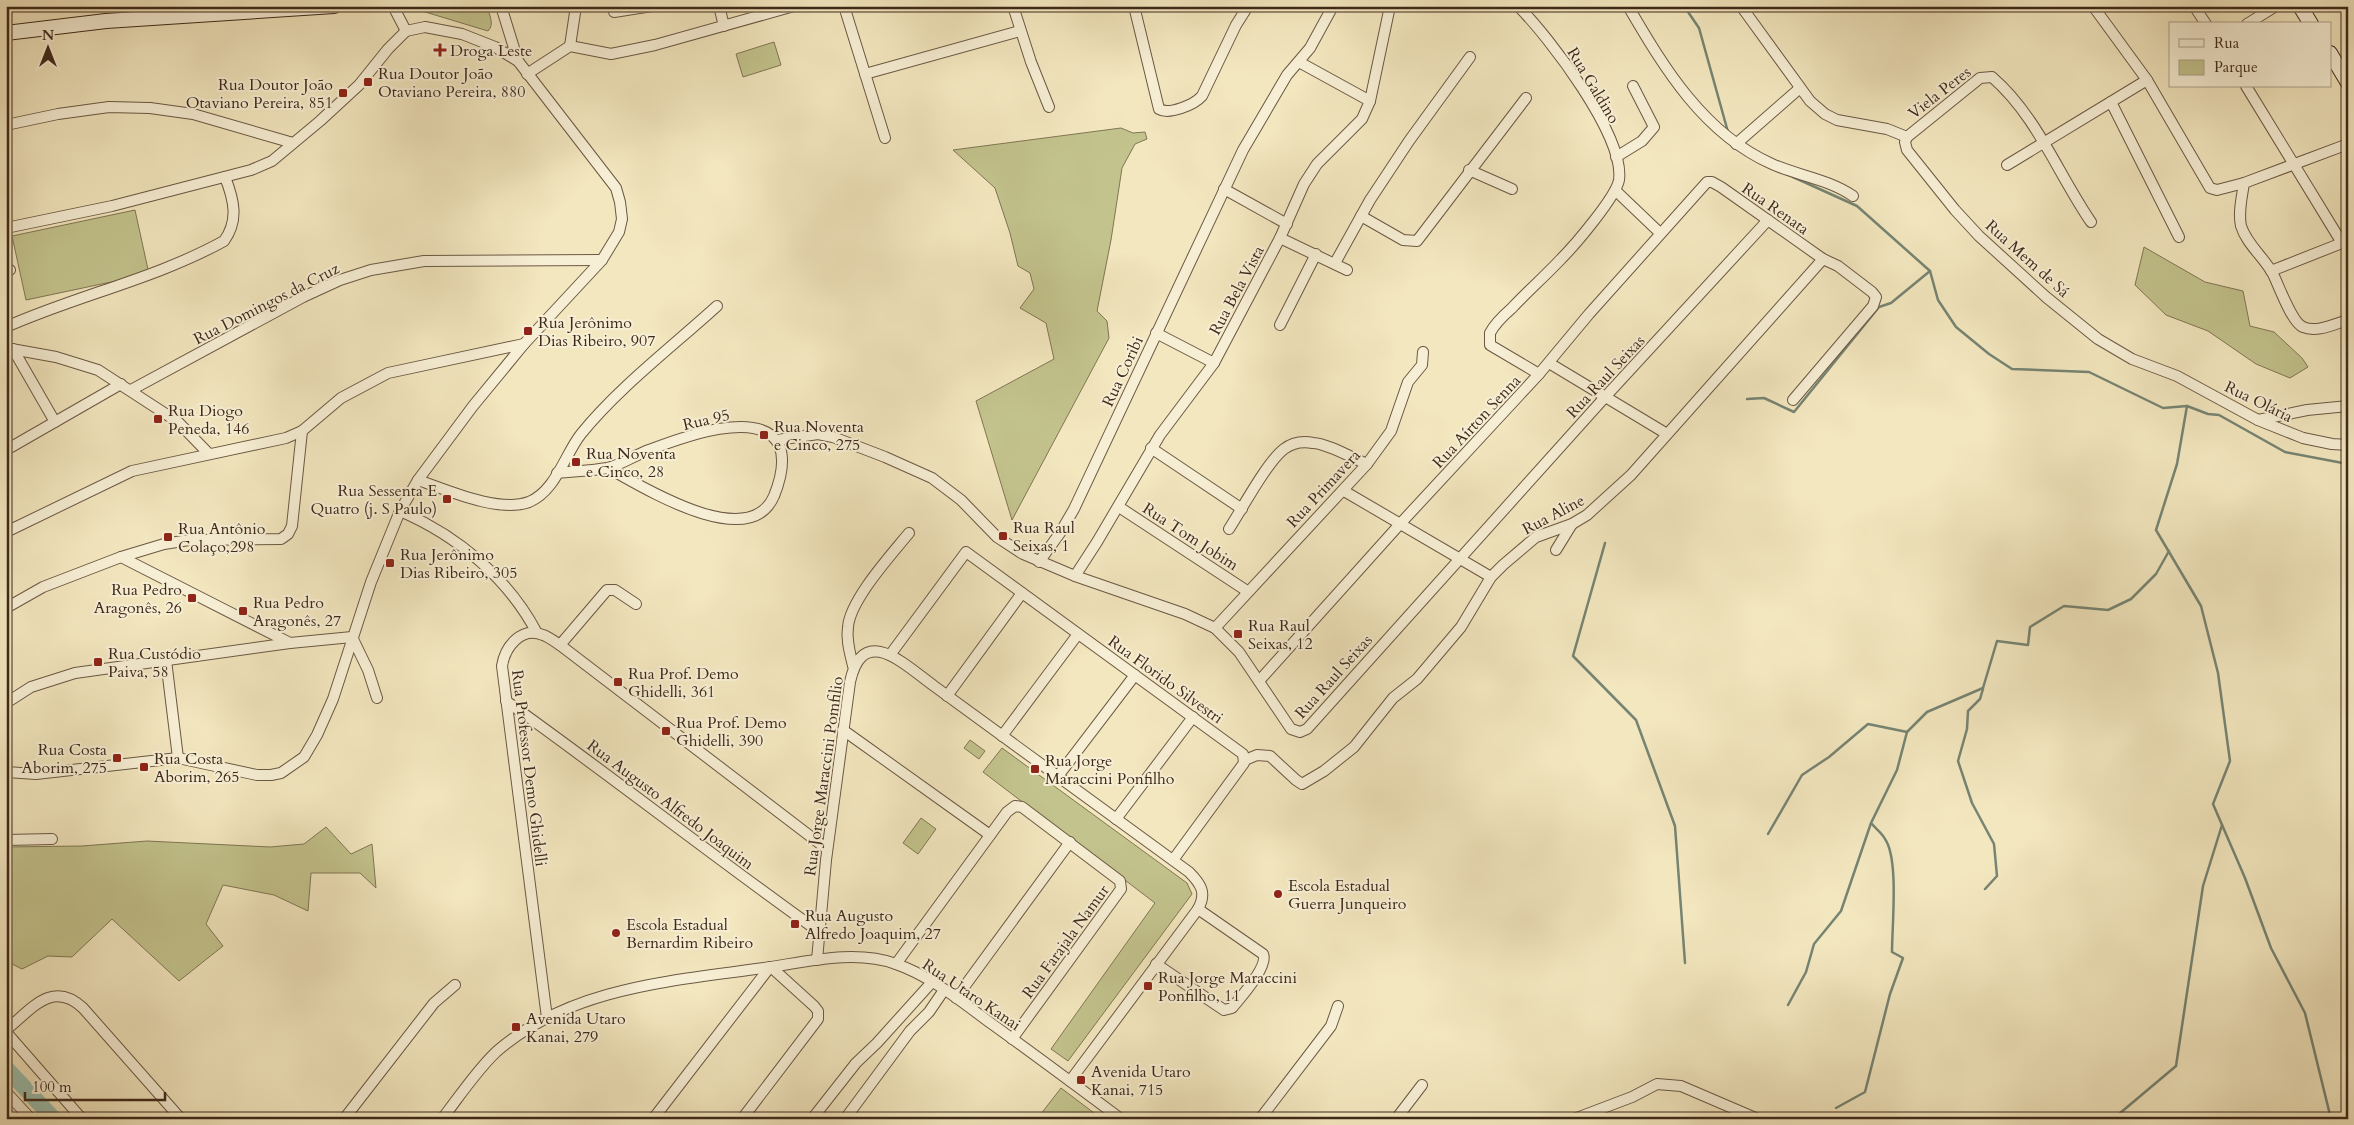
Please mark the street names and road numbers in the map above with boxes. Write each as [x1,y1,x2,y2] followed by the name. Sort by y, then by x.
[1562,43,1625,128] street label: Rua Galdino
[1904,61,1976,124] street label: Viela Peres
[1737,178,1814,240] street label: Rua Renata
[1980,215,2074,303] street label: Rua Mem de Sá
[1204,242,1270,339] street label: Rua Bela Vista
[190,258,343,350] street label: Rua Domingos da Cruz
[1561,330,1650,423] street label: Rua Raul Seixas
[1097,332,1149,410] street label: Rua Coribi
[1428,370,1526,473] street label: Rua Aírton Senna
[2221,376,2296,428] street label: Rua Olária
[681,404,732,436] street label: Rua 95
[1282,445,1366,533] street label: Rua Primavera
[1519,489,1588,540] street label: Rua Aline
[1138,498,1243,576] street label: Rua Tom Jobim
[1290,630,1377,723] street label: Rua Raul Seixas
[1103,631,1228,729] street label: Rua Florido Silvestri
[506,669,552,868] street label: Rua Professor Demo Ghidelli
[799,675,849,877] street label: Rua Jorge Maraccini Pomfilio
[582,735,759,875] street label: Rua Augusto Alfredo Joaquim
[1017,880,1115,1003] street label: Rua Farajala Namur
[918,954,1025,1036] street label: Rua Utaro Kanai

